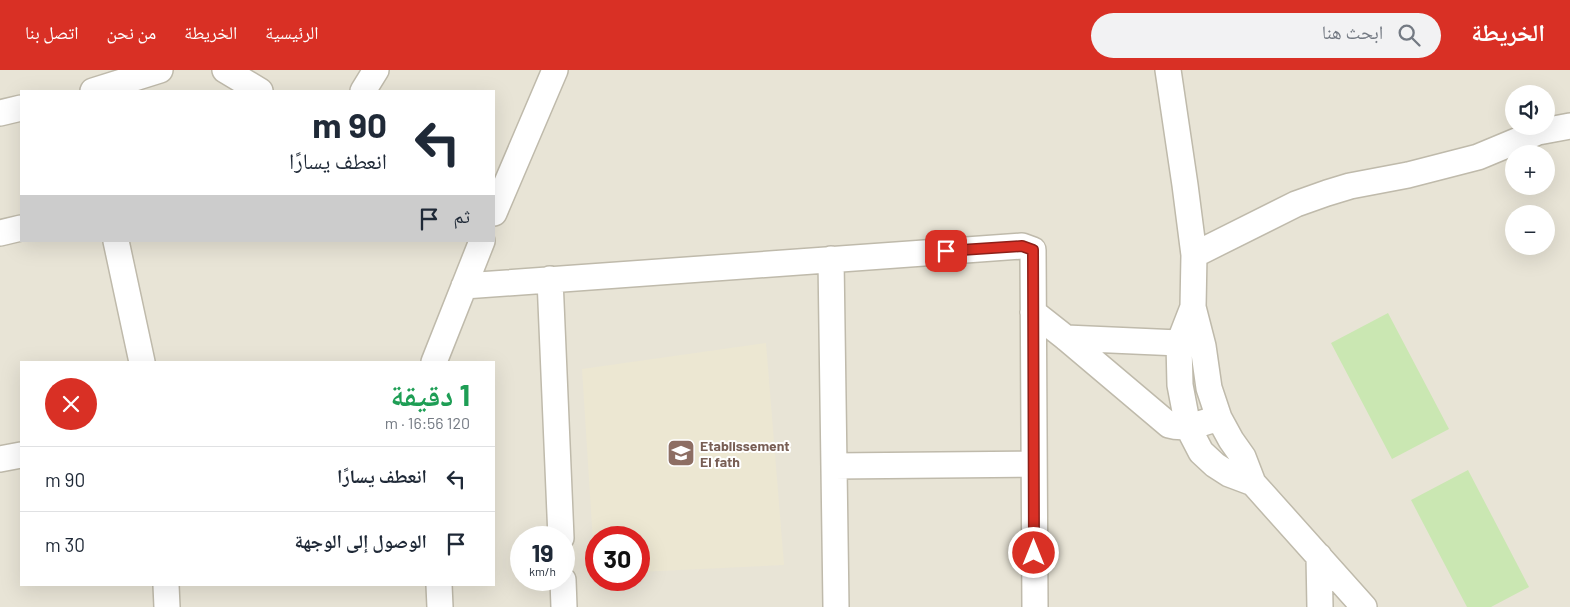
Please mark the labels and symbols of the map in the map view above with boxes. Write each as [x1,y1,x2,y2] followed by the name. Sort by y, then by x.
[925,230,967,272] pin
[700,437,790,470] place label: Etablissement El fath
[666,438,696,468] school or university icon: Etablissement El fath
[585,526,650,591] speed limit sign: 30
[1007,526,1059,578] position arrow

